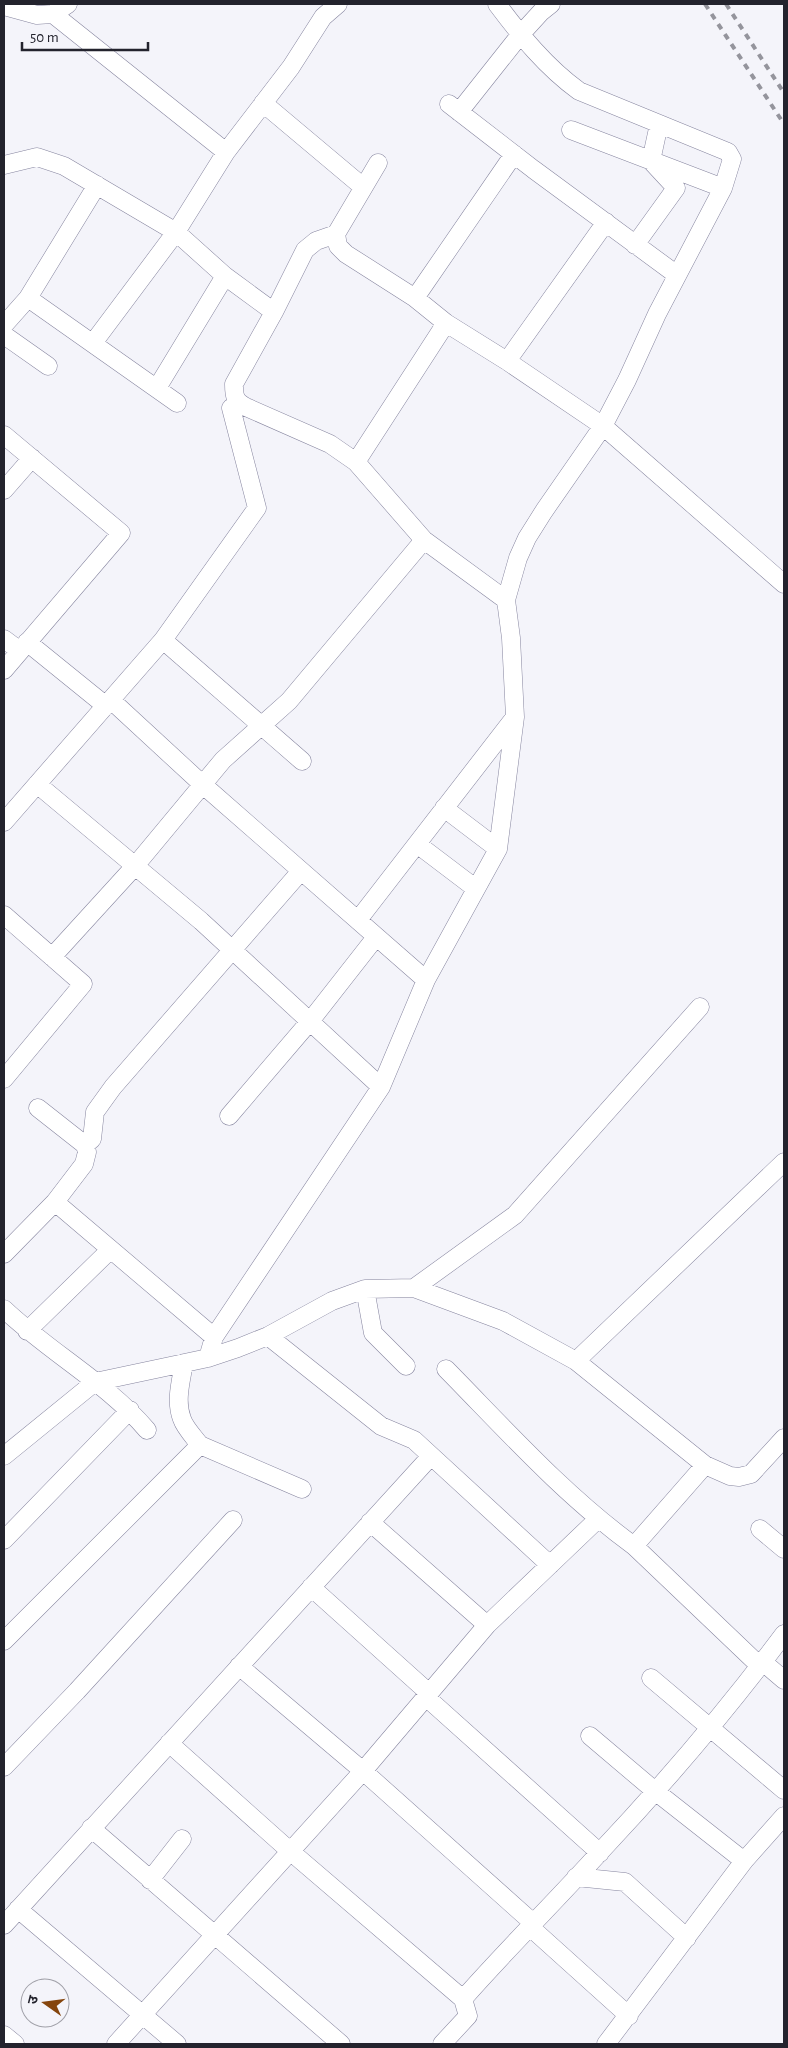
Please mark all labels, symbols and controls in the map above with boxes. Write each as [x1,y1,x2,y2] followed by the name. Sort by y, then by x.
[22,20,149,52] scale bar
[30,30,59,45] text: 50 m
[20,1978,70,2028] north arrow
[26,1994,41,2006] text: उ

